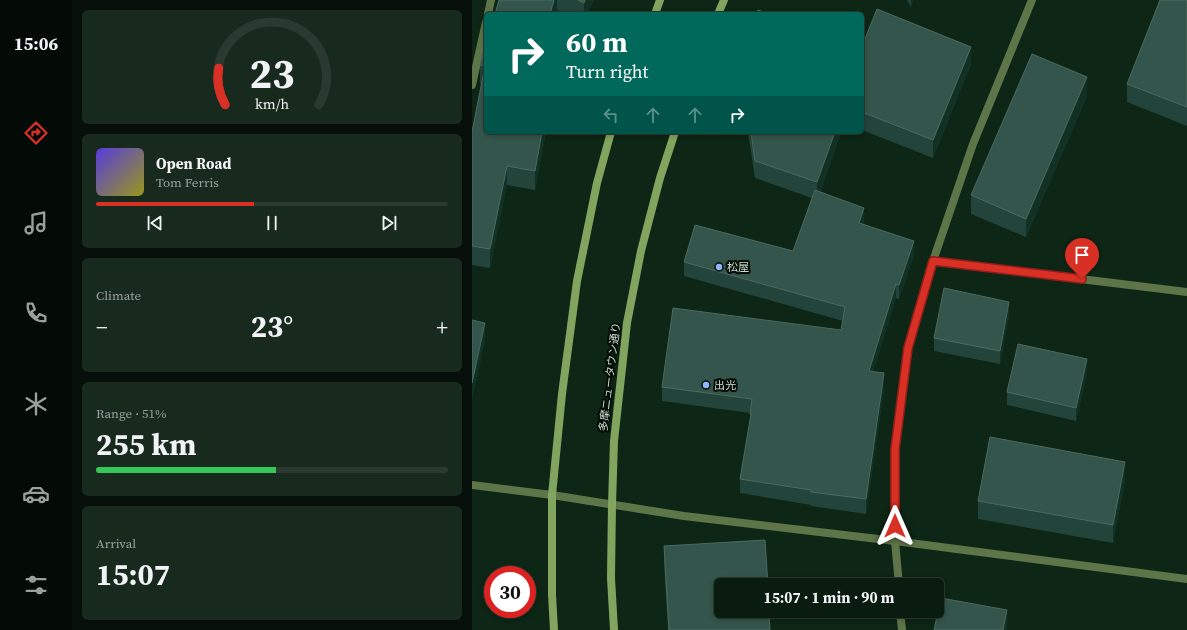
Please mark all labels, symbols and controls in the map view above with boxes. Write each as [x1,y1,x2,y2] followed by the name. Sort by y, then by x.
[566,23,628,61] text: 60 m
[500,28,552,80] icon: right
[14,31,58,56] text: 15:06
[249,45,295,102] text: 23
[566,59,648,84] text: Turn right
[255,94,289,114] text: km/h
[600,104,622,126] icon: left
[642,104,664,126] icon: ahead
[684,104,706,126] icon: ahead
[726,104,748,126] icon: right
[22,119,50,147] icon: directions
[156,153,231,174] text: Open Road
[156,174,219,191] text: Tom Ferris
[22,209,50,237] icon: music
[144,212,166,234] icon: previous
[261,212,283,234] icon: pause
[378,212,400,234] icon: next
[1065,238,1099,279] pin
[1071,244,1093,266] icon: arrive
[727,260,749,275] place label: 松屋
[714,262,724,272] marker: 松屋
[96,287,141,304] text: Climate
[22,299,50,327] icon: phone
[251,306,293,347] text: 23°
[96,312,108,342] text: −
[436,312,448,342] text: +
[596,321,624,433] street label: 多摩ニュータウン通り
[714,378,736,393] place label: 出光
[701,380,711,390] marker: 出光
[22,390,50,418] icon: climate
[96,405,167,422] text: Range · 51%
[96,424,196,465] text: 255 km
[22,480,50,508] icon: car
[874,505,916,547] position arrow
[96,535,136,552] text: Arrival
[96,554,170,595] text: 15:07
[484,566,536,618] speed limit sign: 30
[22,571,50,599] icon: filters
[764,587,894,608] text: 15:07 · 1 min · 90 m

